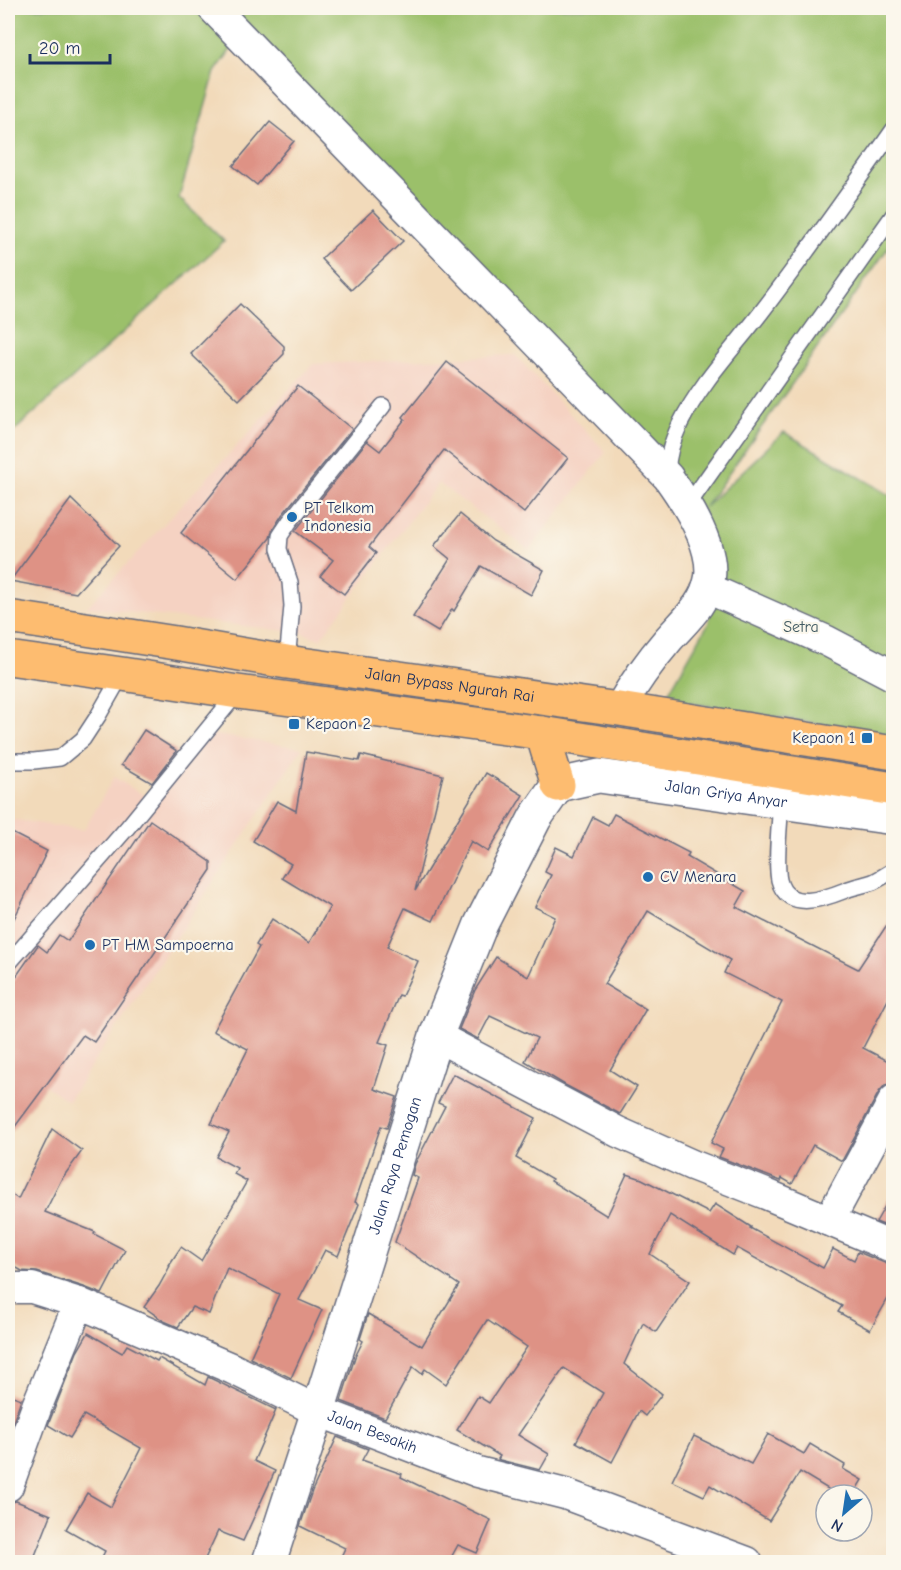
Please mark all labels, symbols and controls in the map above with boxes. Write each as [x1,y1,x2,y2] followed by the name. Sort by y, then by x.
[30,27,110,65] scale bar
[39,38,80,59] text: 20 m
[304,499,374,535] place label: PT Telkom Indonesia
[285,510,299,524] marker: PT Telkom Indonesia
[783,618,819,636] park label: Setra
[364,664,536,706] street label: Jalan Bypass Ngurah Rai
[306,715,371,733] place label: Kepaon 2
[287,717,301,731] marker: Kepaon 2
[792,729,855,747] place label: Kepaon 1
[860,731,874,745] marker: Kepaon 1
[664,776,789,812] street label: Jalan Griya Anyar
[660,868,737,886] place label: CV Menara
[641,870,655,884] marker: CV Menara
[102,936,234,954] place label: PT HM Sampoerna
[83,938,97,952] marker: PT HM Sampoerna
[365,1095,425,1237] street label: Jalan Raya Pemogan
[325,1407,420,1457] street label: Jalan Besakih
[814,1483,874,1543] north arrow
[828,1515,846,1536] text: N

